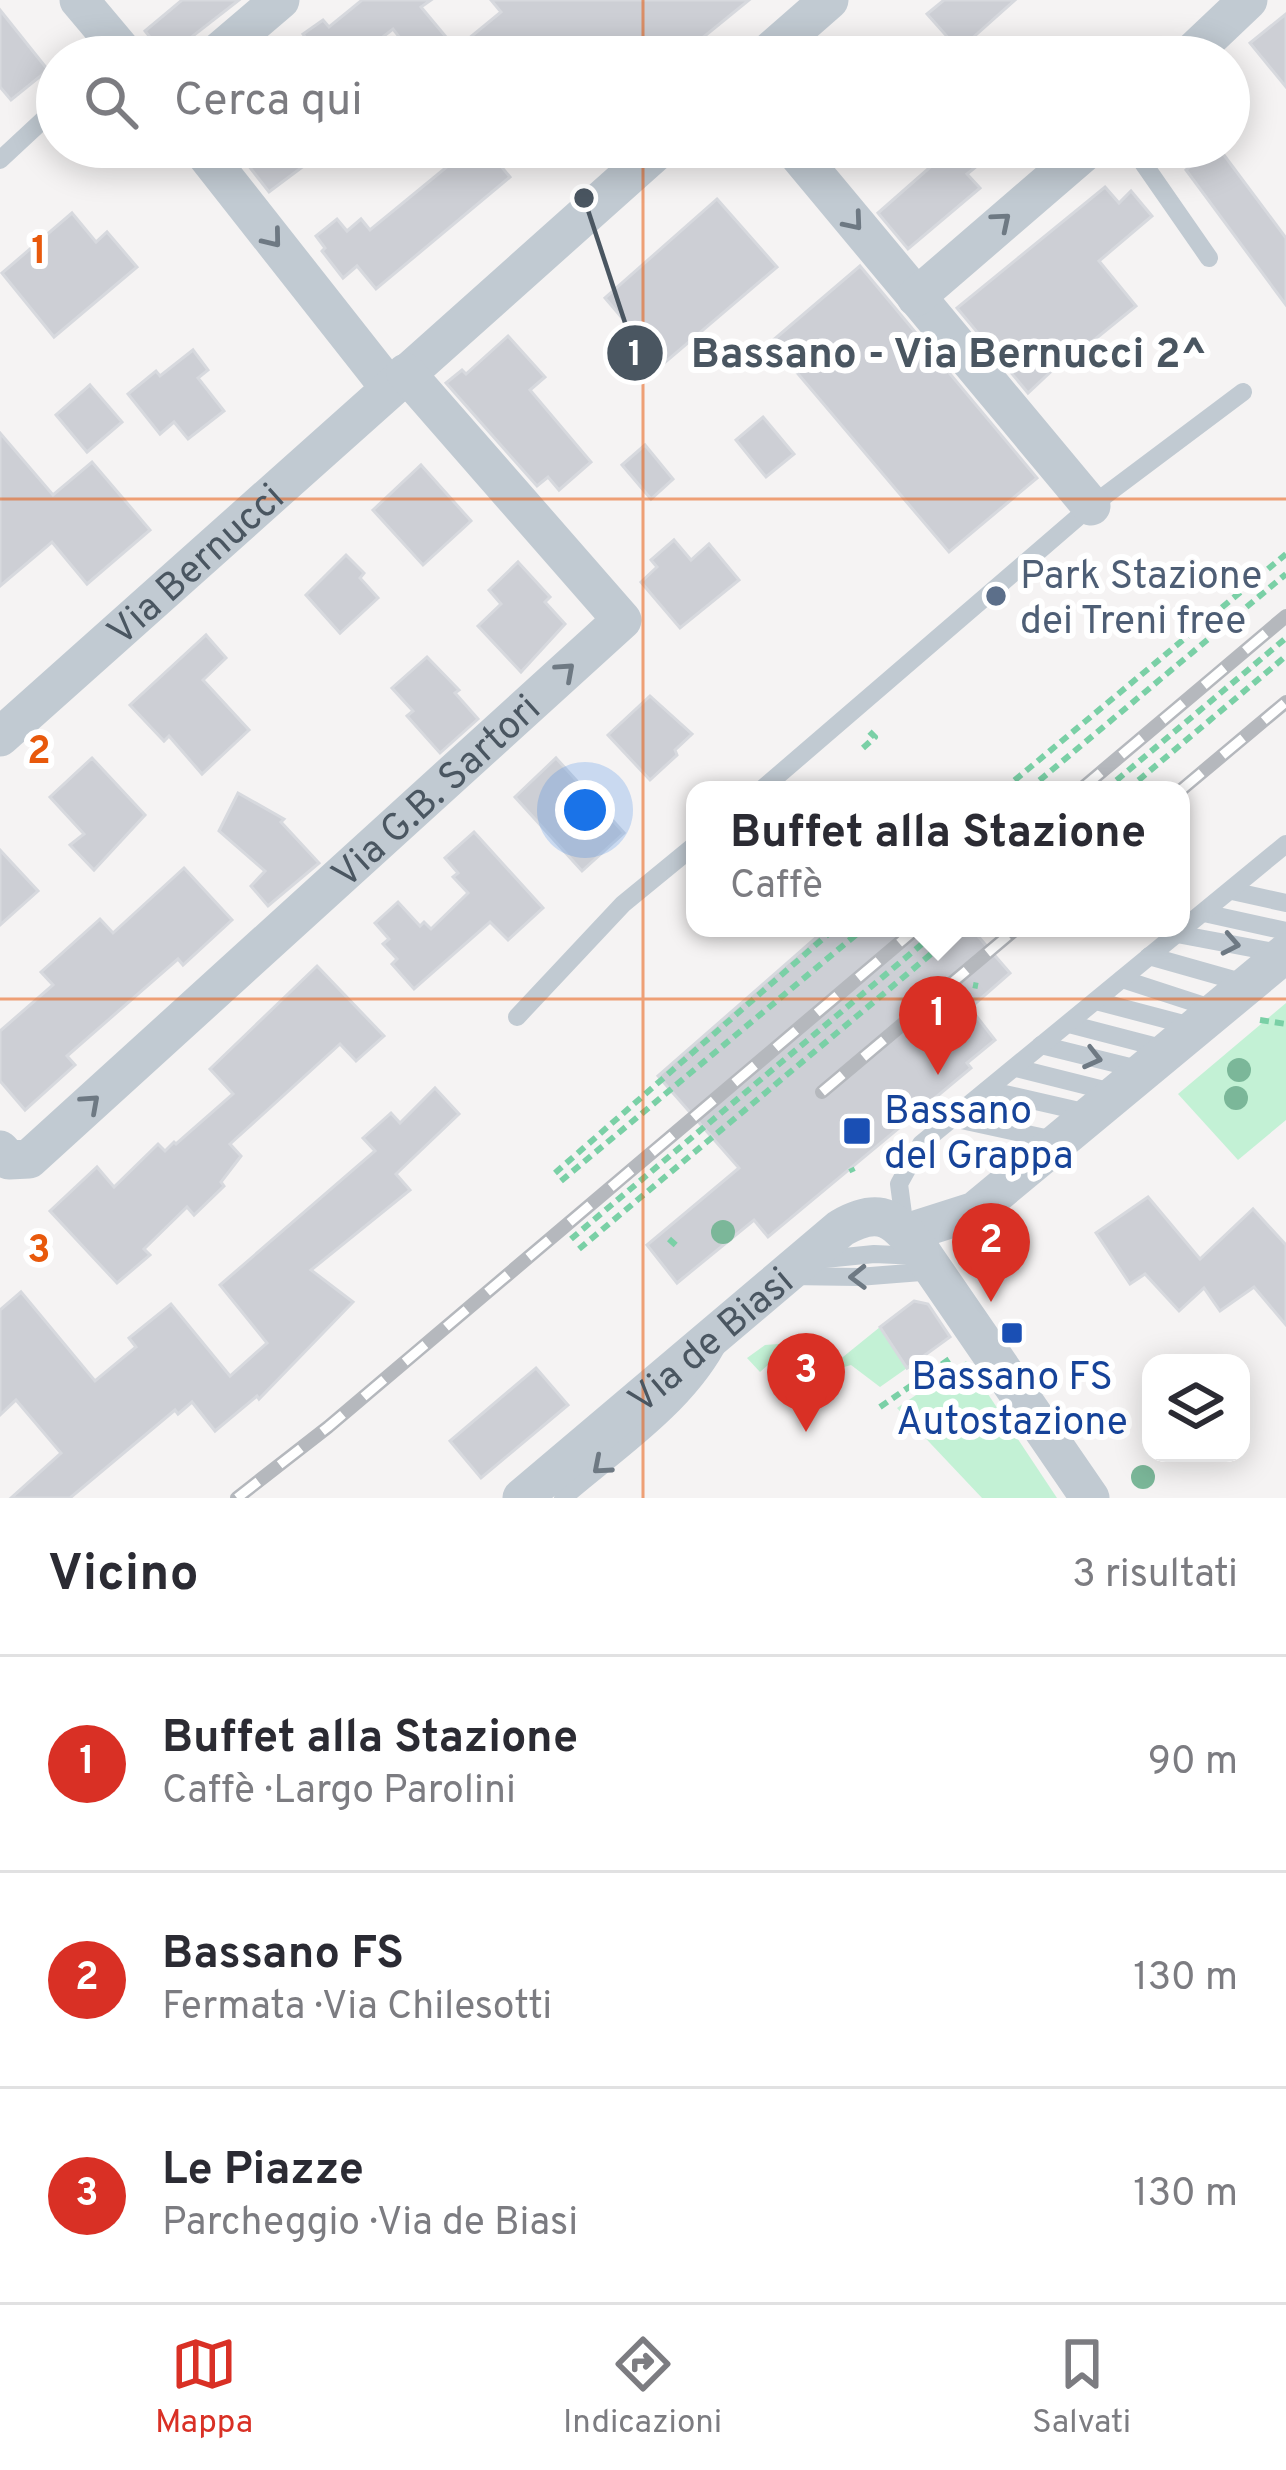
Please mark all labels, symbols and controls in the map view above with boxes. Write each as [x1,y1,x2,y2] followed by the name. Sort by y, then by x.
[36,36,1250,168] search box
[78,69,144,135] icon: search
[174,74,363,131] text: Cerca qui
[840,208,862,230] one-way arrow
[988,214,1010,236] one-way arrow
[259,225,280,247] one-way arrow
[31,229,47,278] text: 1
[605,314,1232,392] callout: Bassano - Via Bernucci 2^
[691,330,1207,383] text: Bassano - Via Bernucci 2^
[628,333,642,379] text: 1
[99,475,296,658] street label: Via Bernucci
[1020,554,1262,648] place label: Park Stazione dei Treni free
[983,583,1009,609] marker: Park Stazione dei Treni free
[552,664,573,685] one-way arrow
[323,686,552,901] street label: Via G.B. Sartori
[27,729,51,778] text: 2
[555,780,615,840] your location
[686,781,1190,937] popup
[730,806,1146,863] text: Buffet alla Stazione
[730,863,823,912] text: Caffè
[1220,930,1240,956] one-way arrow
[899,976,977,1075] pin: 1
[1082,1044,1103,1069] one-way arrow
[884,1089,1073,1183] place label: Bassano del Grappa
[77,1096,98,1117] one-way arrow
[841,1115,873,1147] marker: Bassano del Grappa
[952,1203,1030,1302] pin: 2
[27,1228,51,1277] text: 3
[620,1259,805,1426] street label: Via de Biasi
[848,1263,867,1289] one-way arrow
[999,1320,1025,1346] marker: Bassano FS Autostazione
[767,1333,845,1432] pin: 3
[1142,1354,1250,1462] map controls
[1142,1354,1250,1462] button: layers
[896,1355,1128,1449] place label: Bassano FS Autostazione
[592,1451,614,1473] one-way arrow
[48,1544,199,1609] text: Vicino
[1072,1552,1238,1601] text: 3 risultati
[162,1711,578,1768] text: Buffet alla Stazione
[79,1739,95,1788] text: 1
[1148,1739,1238,1788] text: 90 m
[162,1768,516,1817] text: Caffè · Largo Parolini
[162,1927,404,1984] text: Bassano FS
[75,1955,99,2004] text: 2
[1133,1955,1238,2004] text: 130 m
[162,1984,552,2033] text: Fermata · Via Chilesotti
[162,2143,364,2200] text: Le Piazze
[75,2171,99,2220] text: 3
[1133,2171,1238,2220] text: 130 m
[162,2200,578,2249] text: Parcheggio · Via de Biasi
[155,2331,253,2445] tab: Mappa
[563,2331,722,2445] tab: Indicazioni
[1032,2331,1131,2445] tab: Salvati

